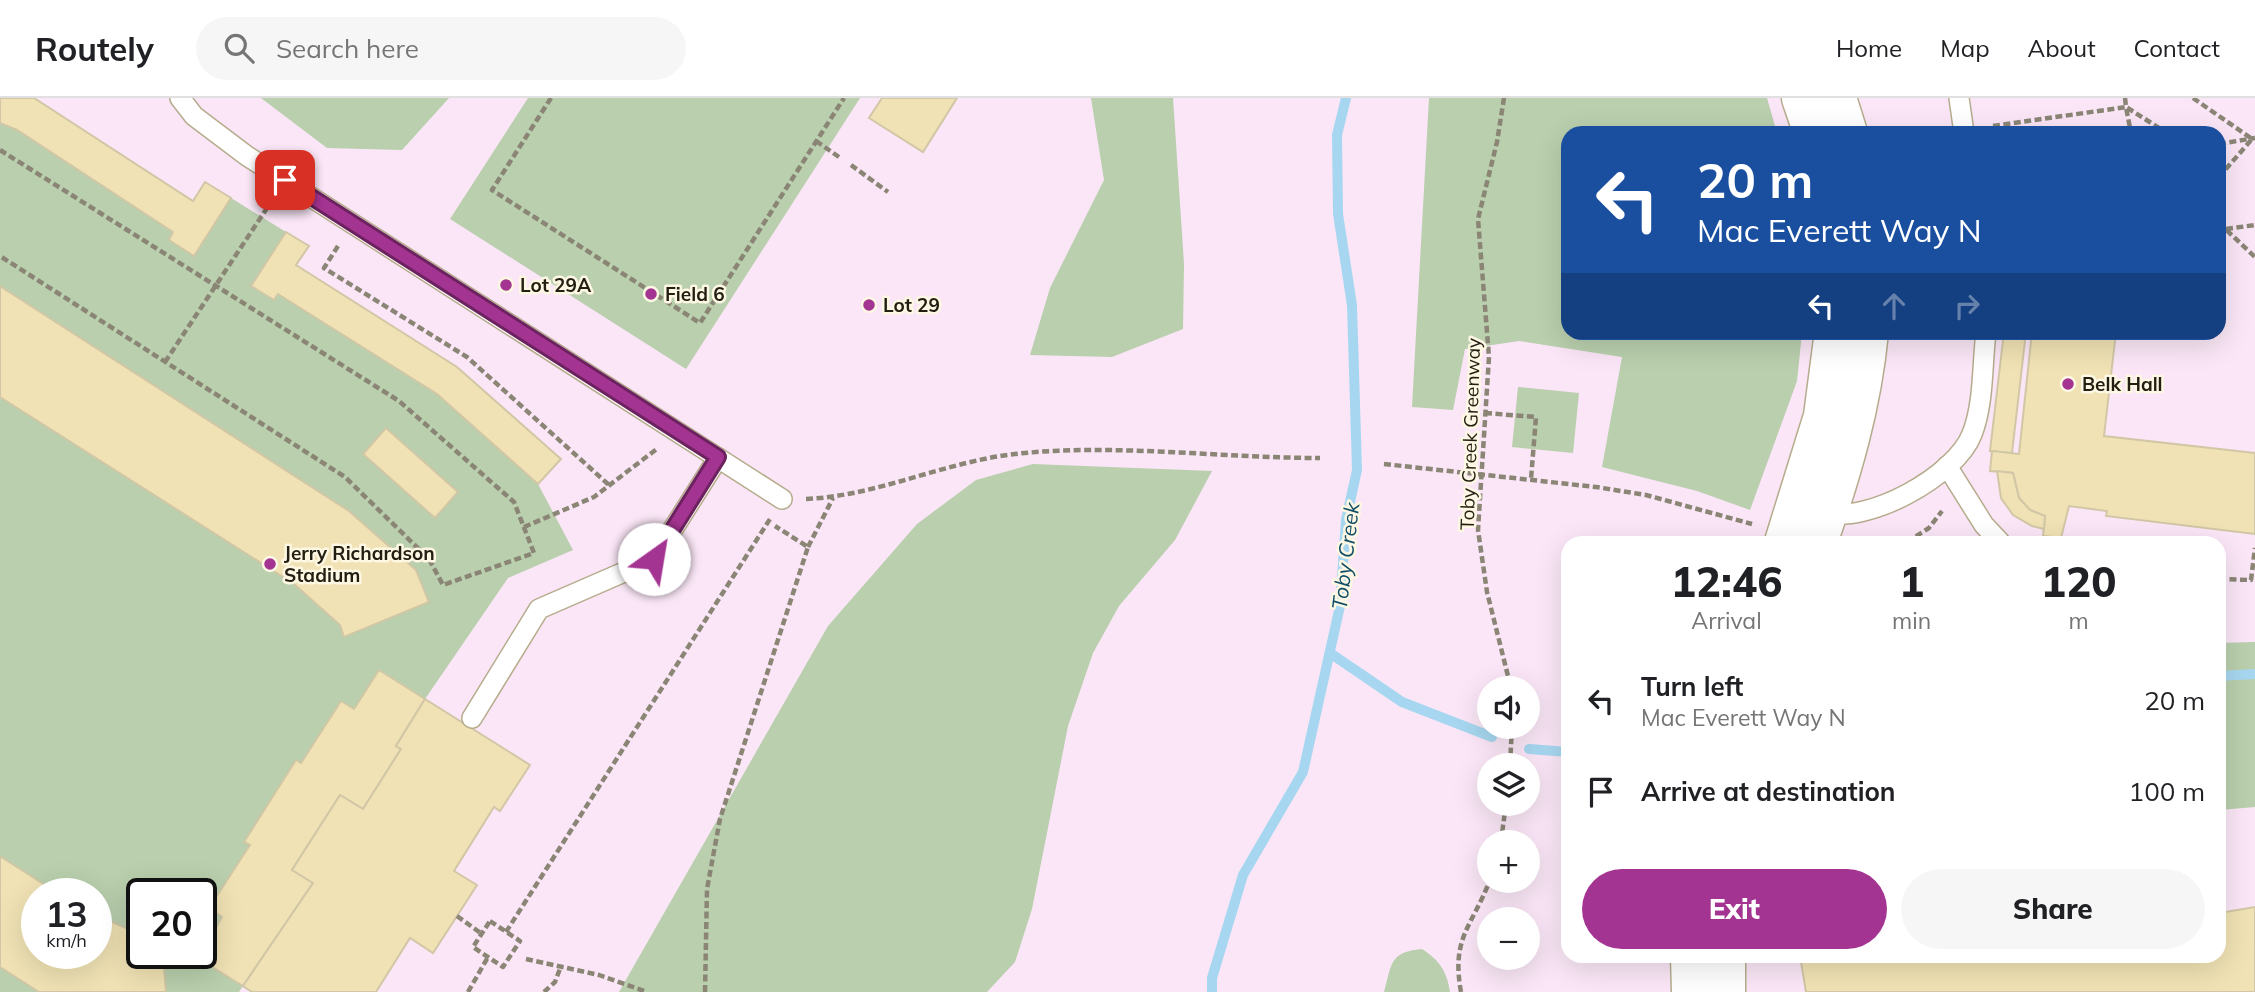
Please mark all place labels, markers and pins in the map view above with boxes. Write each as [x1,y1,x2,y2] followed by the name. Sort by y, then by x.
[255,150,315,210] pin
[520,273,592,297] place label: Lot 29A
[498,277,514,293] marker: Lot 29A
[665,282,725,306] place label: Field 6
[643,286,659,302] marker: Field 6
[883,293,940,317] place label: Lot 29
[861,297,877,313] marker: Lot 29
[2082,372,2163,396] place label: Belk Hall
[2060,376,2076,392] marker: Belk Hall
[284,541,435,587] place label: Jerry Richardson Stadium
[262,556,278,572] marker: Jerry Richardson Stadium

